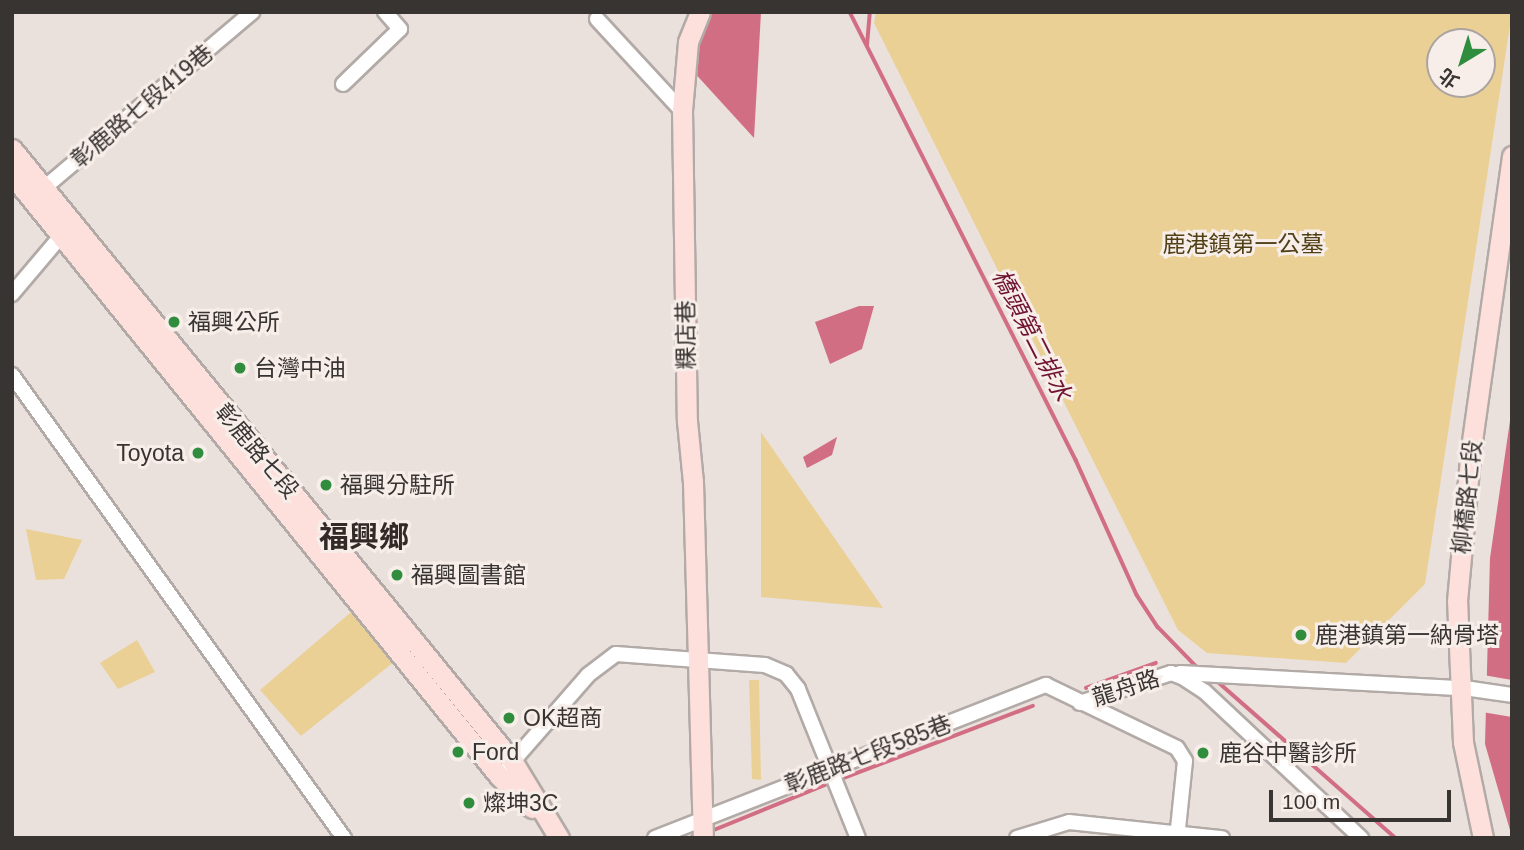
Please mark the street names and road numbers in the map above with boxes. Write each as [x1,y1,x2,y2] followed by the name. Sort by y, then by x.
[66,39,218,173] street label: 彰鹿路七段419巷
[672,300,700,370] street label: 粿店巷
[209,398,305,504] street label: 彰鹿路七段
[1447,438,1487,556] street label: 柳橋路七段
[1089,664,1163,712] street label: 龍舟路
[781,710,955,798] street label: 彰鹿路七段585巷

